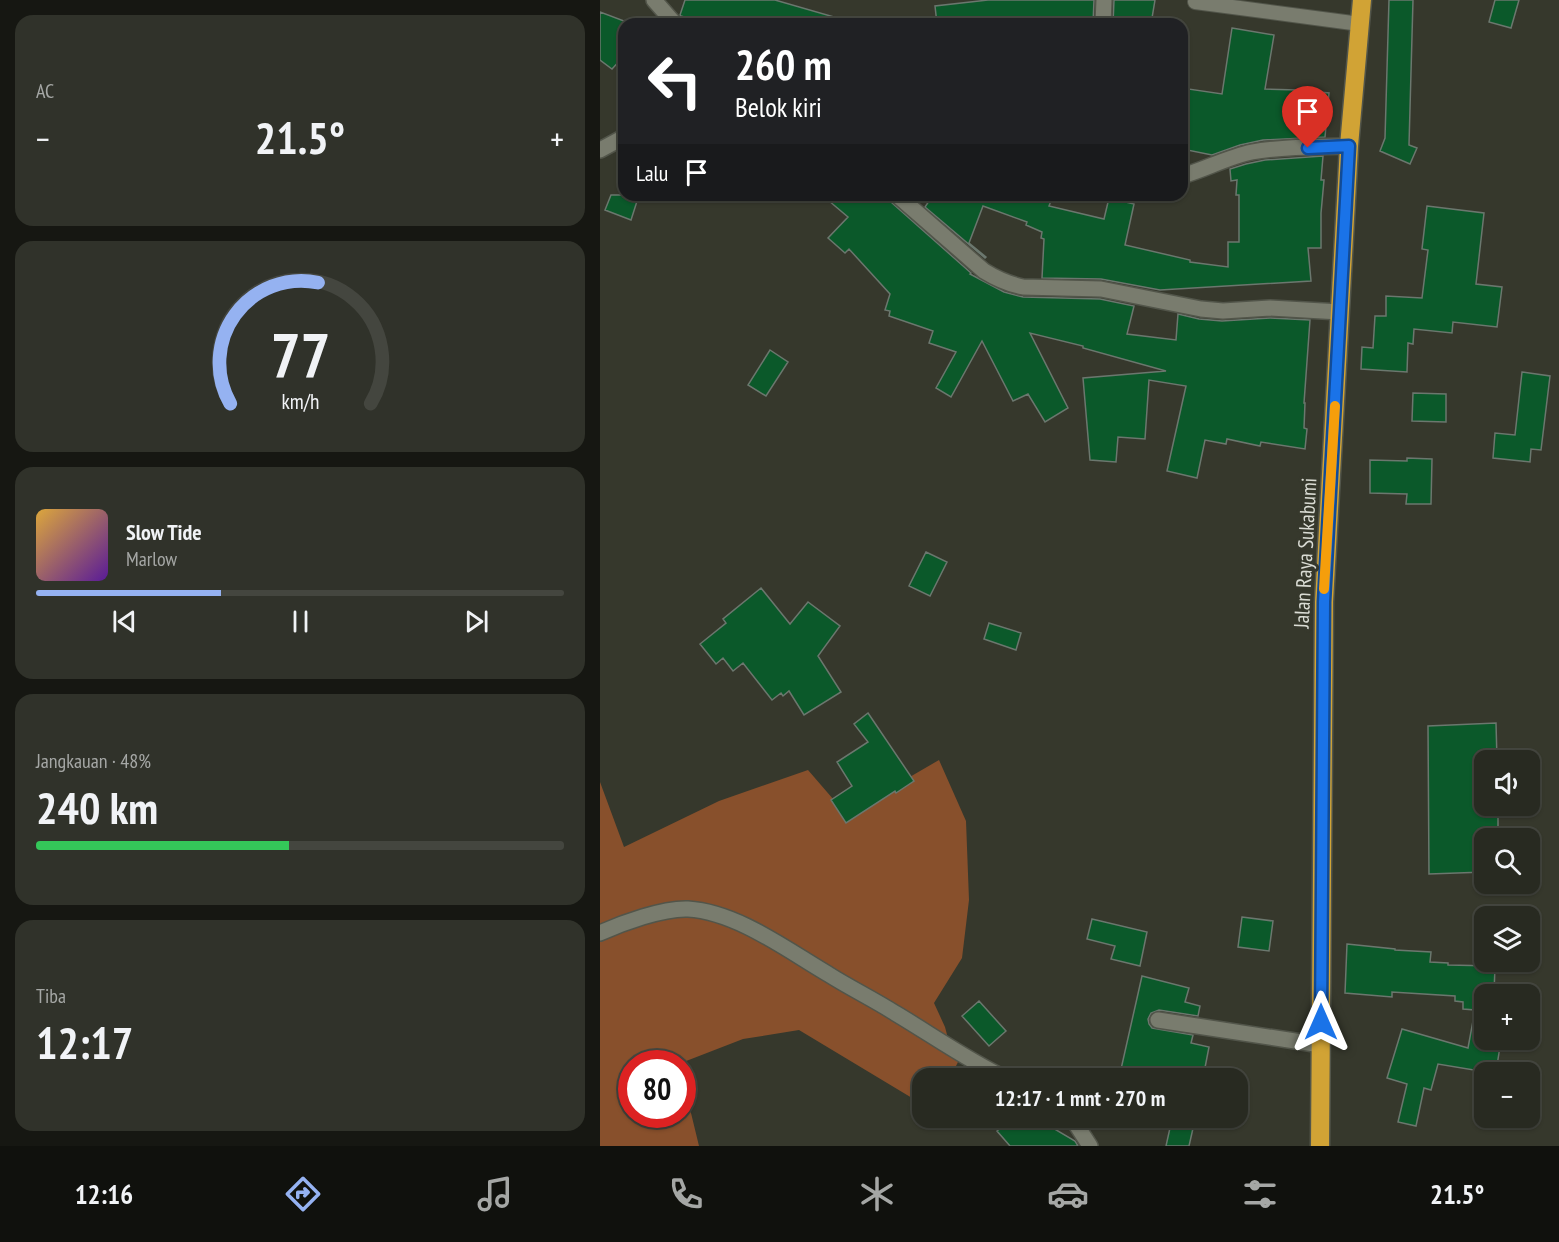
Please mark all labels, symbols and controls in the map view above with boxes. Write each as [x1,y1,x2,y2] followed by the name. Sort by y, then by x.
[735,37,832,92] text: 260 m
[636,42,714,120] icon: left
[36,78,54,104] text: AC
[1282,86,1333,148] pin
[735,90,822,124] text: Belok kiri
[1291,95,1324,128] icon: arrive
[255,108,345,166] text: 21.5°
[36,117,50,160] text: −
[550,117,564,160] text: +
[680,156,713,189] icon: arrive
[636,159,668,187] text: Lalu
[270,314,330,395] text: 77
[281,387,319,415] text: km/h
[1288,477,1322,630] street label: Jalan Raya Sukabumi
[126,518,202,546] text: Slow Tide
[126,546,177,572] text: Marlow
[108,605,141,638] icon: previous
[284,605,317,638] icon: pause
[460,605,493,638] icon: next
[36,748,151,774] text: Jangkauan · 48%
[1474,750,1540,1128] map controls
[1474,750,1540,816] button: sound
[36,778,158,836] text: 240 km
[1474,828,1540,894] button: search
[1474,906,1540,972] button: layers
[36,983,66,1009] text: Tiba
[1474,984,1540,1050] button: +
[1289,990,1353,1054] position arrow
[36,1013,133,1071] text: 12:17
[618,1050,696,1128] speed limit sign: 80
[1474,1062,1540,1128] button: −
[995,1084,1165,1112] text: 12:17 · 1 mnt · 270 m
[282,1173,324,1215] icon: directions
[474,1173,516,1215] icon: music
[665,1173,707,1215] icon: phone
[856,1173,898,1215] icon: climate
[1047,1173,1089,1215] icon: car
[1239,1173,1281,1215] icon: filters
[75,1177,133,1211] text: 12:16
[1430,1177,1484,1211] text: 21.5°

